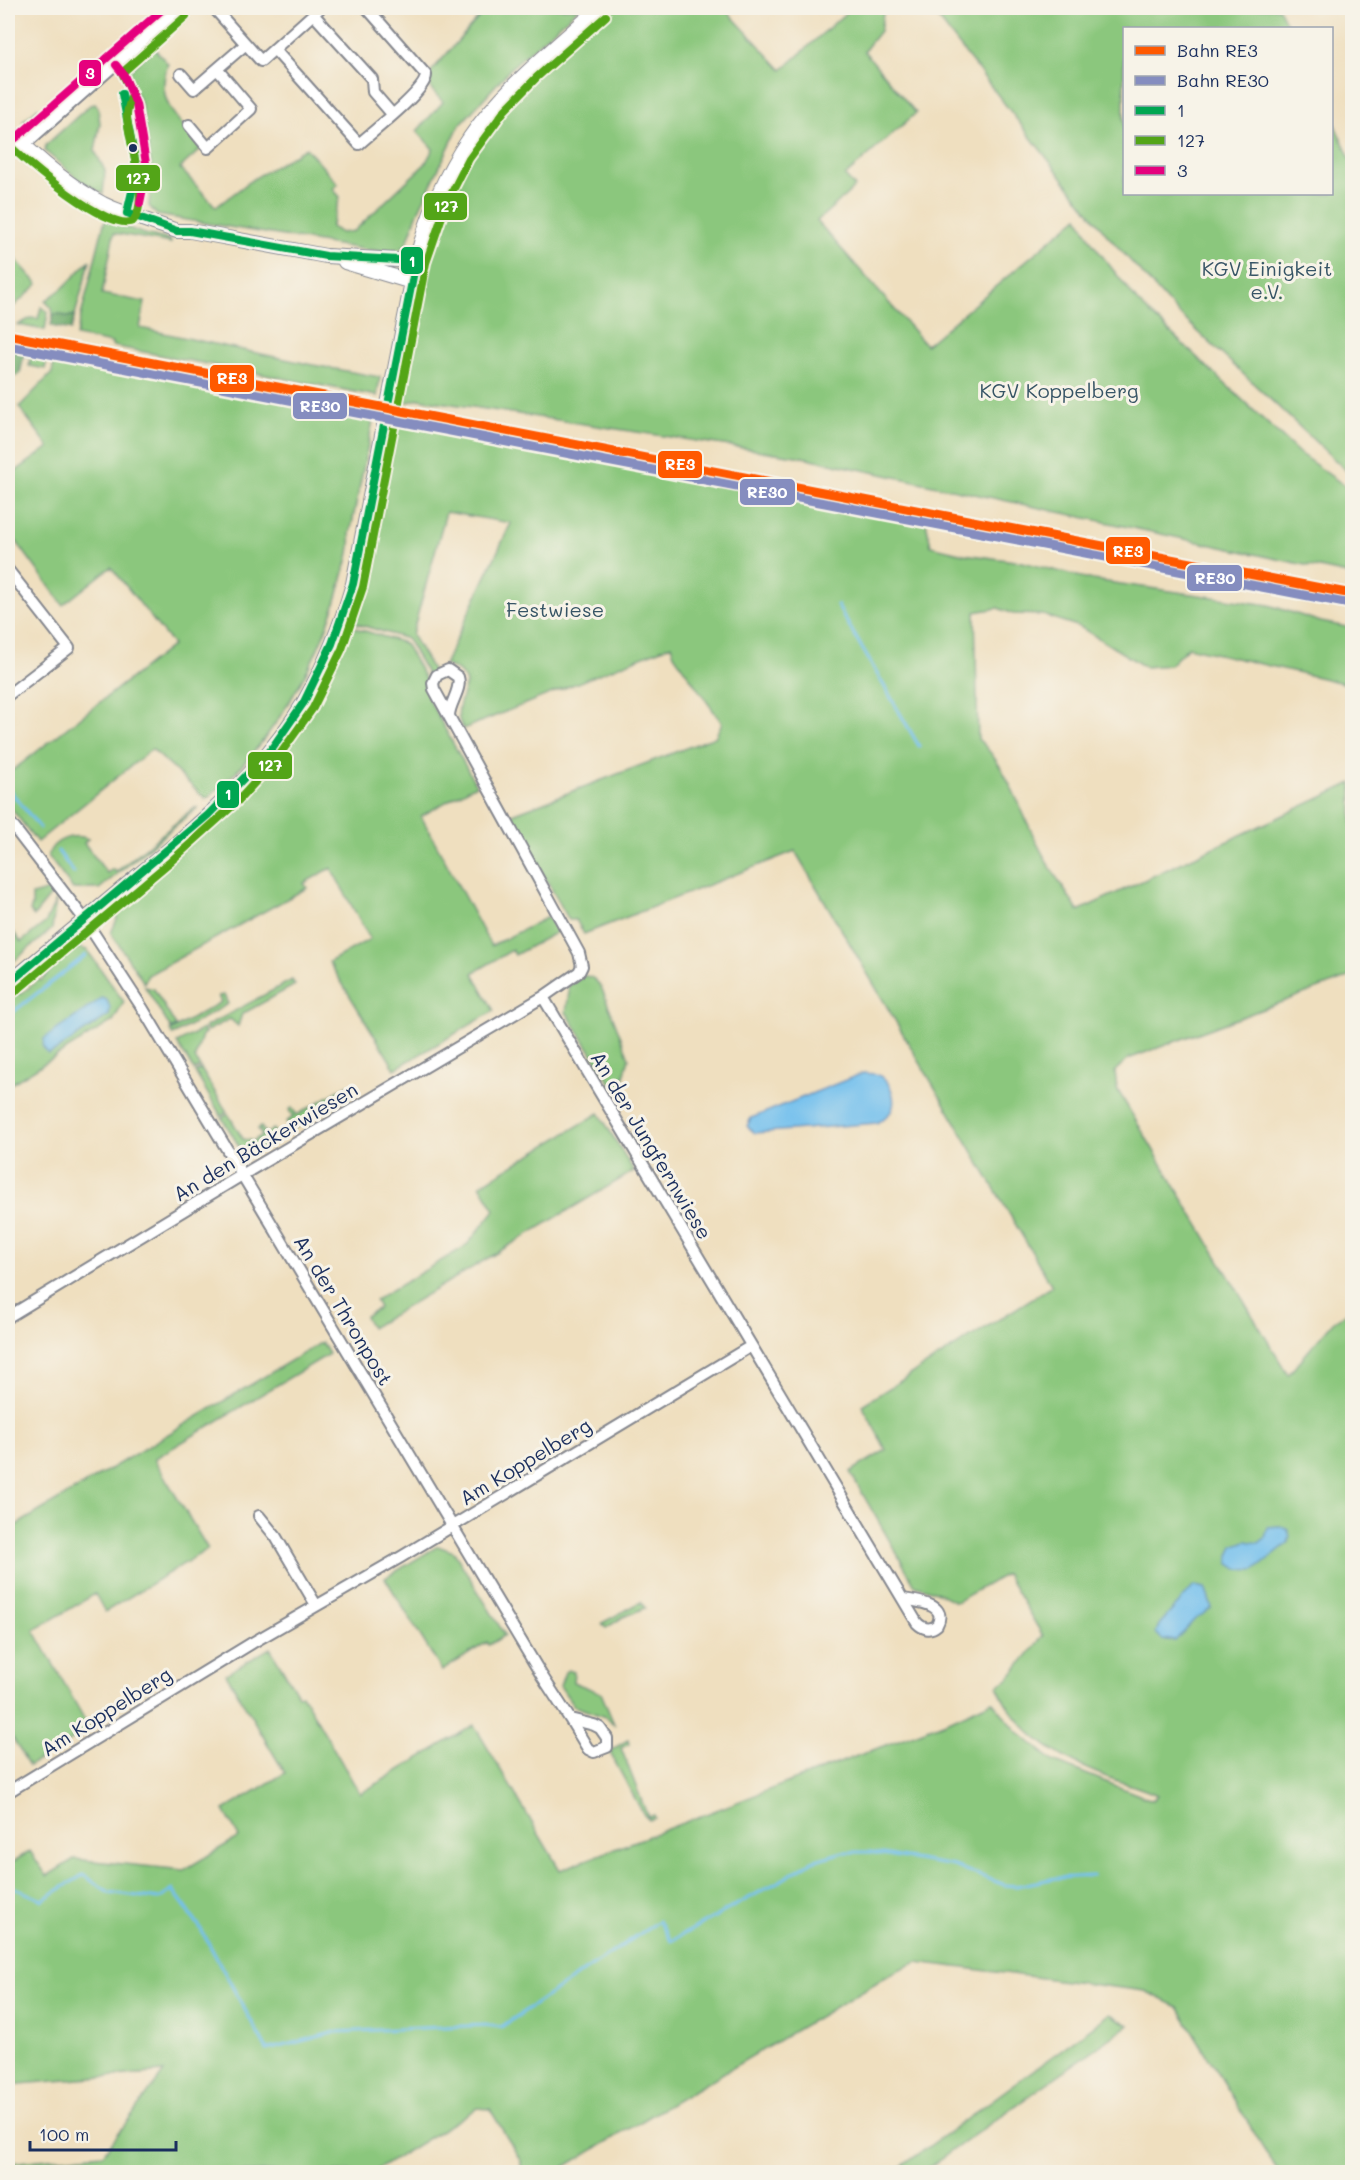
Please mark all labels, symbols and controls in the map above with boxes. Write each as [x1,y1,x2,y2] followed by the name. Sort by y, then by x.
[1123,27,1333,195] legend
[1177,38,1258,62] text: Bahn RE3
[78,59,102,87] line badge: 3
[85,62,95,83] text: 3
[1177,68,1269,92] text: Bahn RE30
[1177,98,1185,122] text: 1
[1177,128,1205,152] text: 127
[127,142,139,154] unlabelled marker
[1177,158,1188,182] text: 3
[115,164,161,192] line badge: 127
[126,167,151,188] text: 127
[423,192,468,221] line badge: 127
[434,195,459,216] text: 127
[400,246,424,275] line badge: 1
[408,250,416,271] text: 1
[1202,255,1332,304] park label: KGV Einigkeit e.V.
[209,364,255,393] line badge: RE3
[217,367,248,388] text: RE3
[979,377,1139,403] park label: KGV Koppelberg
[292,392,348,420] line badge: RE30
[299,395,341,416] text: RE30
[657,450,703,479] line badge: RE3
[665,453,696,474] text: RE3
[739,478,796,506] line badge: RE30
[746,481,788,502] text: RE30
[1105,536,1151,565] line badge: RE3
[1113,540,1144,561] text: RE3
[1186,564,1243,592] line badge: RE30
[1194,567,1236,588] text: RE30
[506,596,604,622] park label: Festwiese
[247,751,293,780] line badge: 127
[258,754,283,775] text: 127
[216,780,240,809] line badge: 1
[224,783,232,804] text: 1
[586,1046,718,1244] street label: An der Jungfernwiese
[168,1076,362,1206] street label: An den Bäckerwiesen
[289,1230,399,1390] street label: An der Thronpost
[454,1411,596,1511] street label: Am Koppelberg
[36,1660,176,1762] street label: Am Koppelberg
[30,2114,176,2152] scale bar
[39,2122,89,2146] text: 100 m

